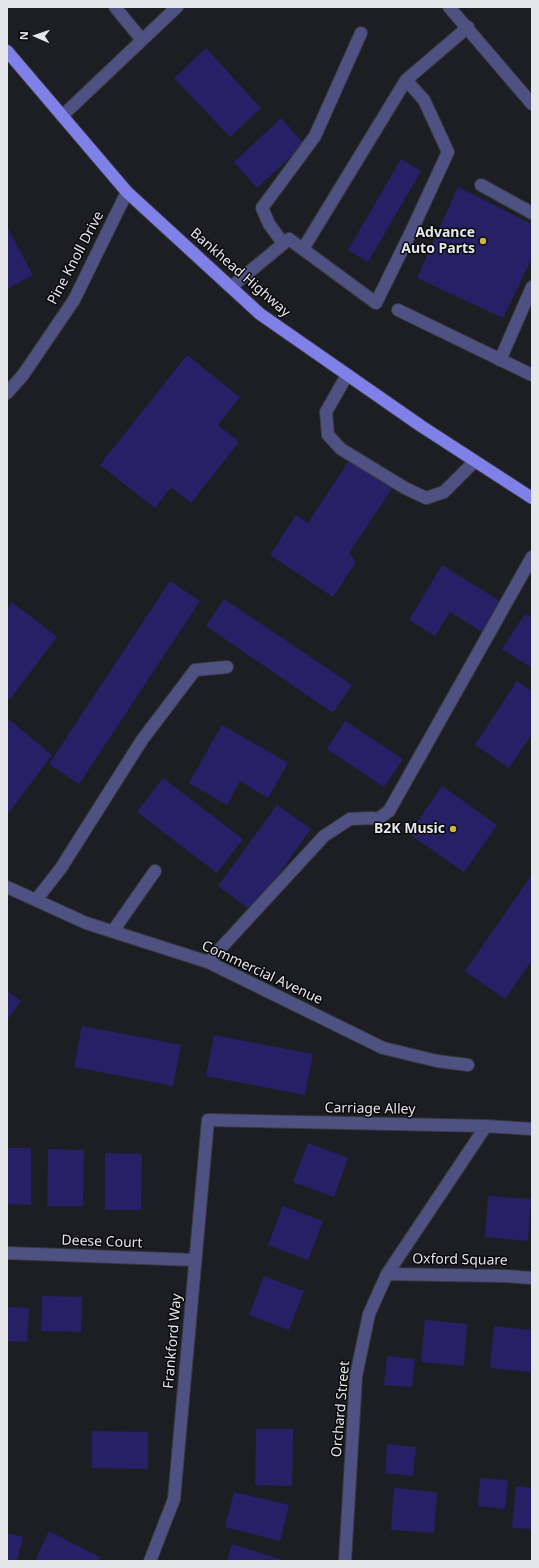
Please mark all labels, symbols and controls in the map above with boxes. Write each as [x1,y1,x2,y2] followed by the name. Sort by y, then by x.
[16,16,56,56] north arrow
[16,31,31,40] text: N
[44,208,108,308] street label: Pine Knoll Drive
[187,225,293,321] street label: Bankhead Highway
[401,225,475,258] place label: Advance Auto Parts
[478,236,488,246] marker: Advance Auto Parts
[374,821,445,837] place label: B2K Music
[448,824,458,834] marker: B2K Music
[199,938,325,1008] street label: Commercial Avenue
[324,1100,416,1118] street label: Carriage Alley
[61,1232,143,1252] street label: Deese Court
[412,1251,508,1269] street label: Oxford Square
[160,1293,186,1389] street label: Frankford Way
[328,1360,354,1458] street label: Orchard Street

